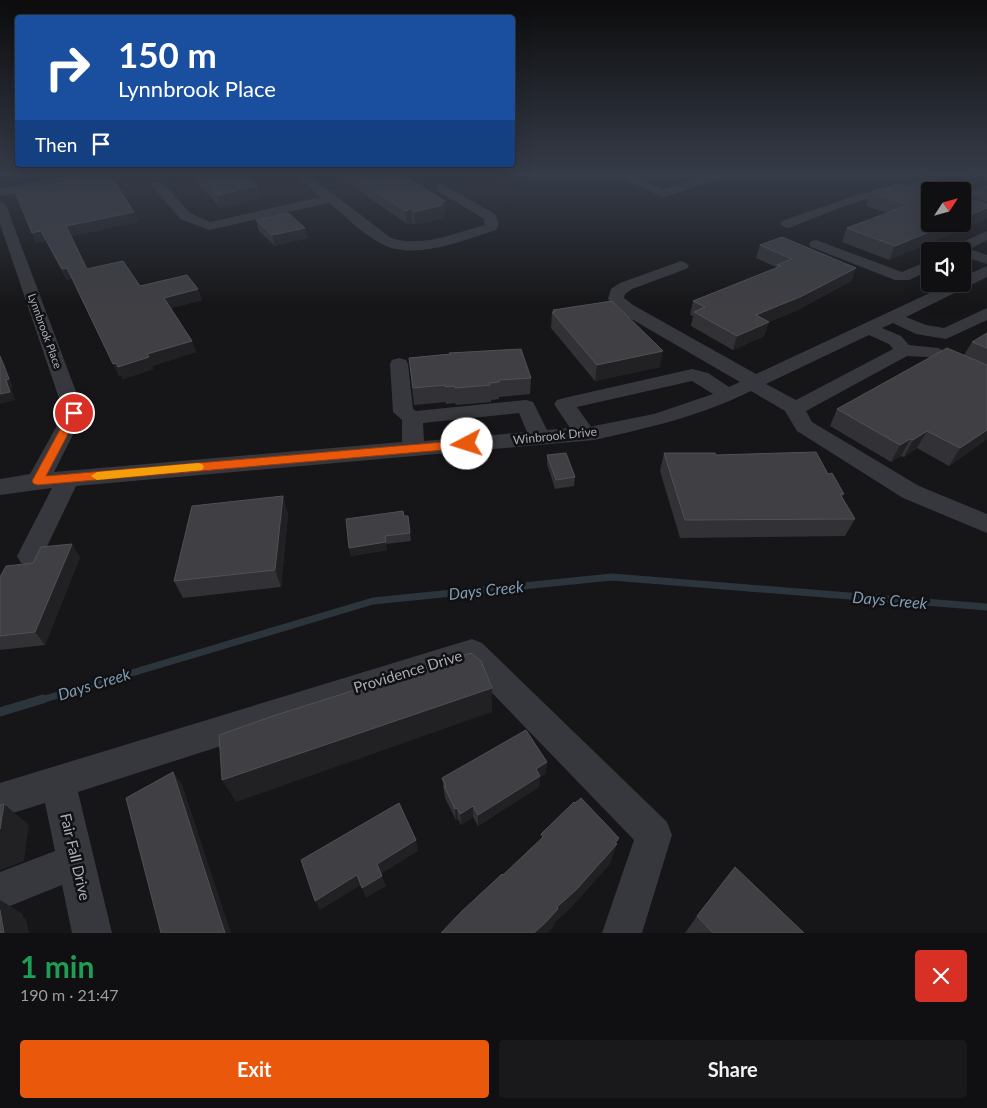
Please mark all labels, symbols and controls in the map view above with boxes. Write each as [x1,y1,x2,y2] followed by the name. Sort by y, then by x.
[118,33,217,75] text: 150 m
[35,35,100,100] icon: right
[118,75,276,102] text: Lynnbrook Place
[87,130,115,158] icon: arrive
[35,133,77,156] text: Then
[921,182,971,232] north arrow
[921,182,971,292] map controls
[921,242,971,292] button: sound
[26,291,65,370] street label: Lynnbrook Place
[53,392,95,434] pin
[60,399,88,427] icon: arrive
[440,417,492,469] position arrow
[512,424,598,447] street label: Winbrook Drive
[448,576,525,603] water label: Days Creek
[852,587,929,612] water label: Days Creek
[351,646,464,696] street label: Providence Drive
[55,663,133,704] water label: Days Creek
[57,811,95,902] street label: Fair Fall Drive
[20,948,94,984] text: 1 min
[915,950,967,1002] button: close
[20,985,119,1004] text: 190 m · 21:47
[20,1040,489,1098] button: Exit
[499,1040,967,1098] button: Share

